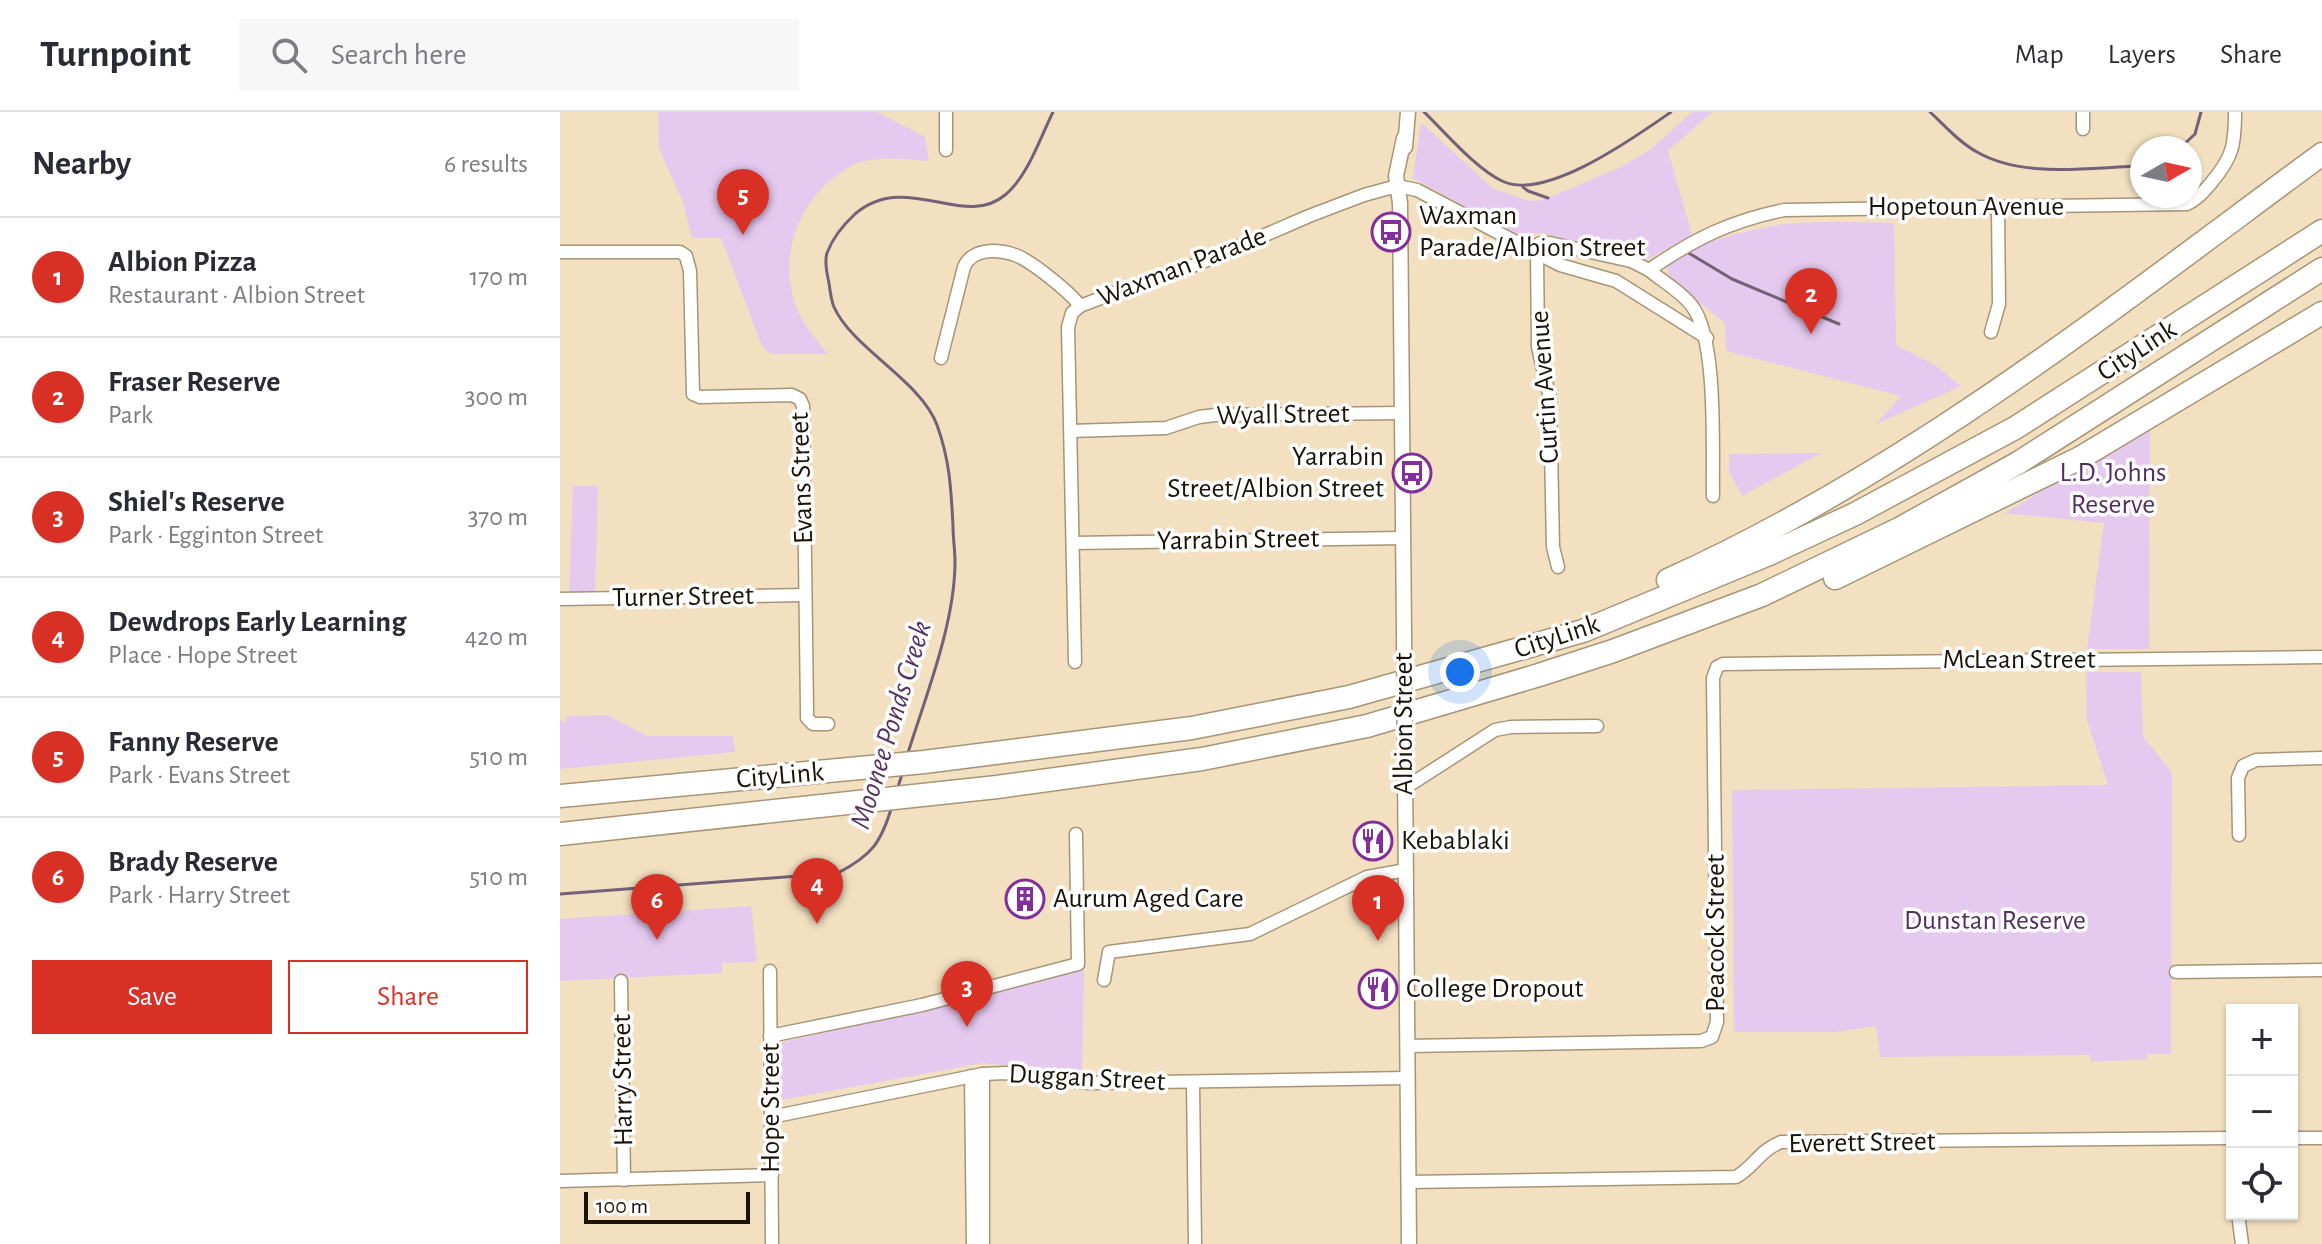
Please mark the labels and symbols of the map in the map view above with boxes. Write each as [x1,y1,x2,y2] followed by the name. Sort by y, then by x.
[2130,136,2202,208] north arrow
[717,169,769,235] pin: 5
[1868,193,2064,221] street label: Hopetoun Avenue
[1419,202,1645,262] place label: Waxman Parade/Albion Street
[1370,211,1412,253] bus stop icon: Waxman Parade/Albion Street
[1094,222,1270,312] street label: Waxman Parade
[1785,268,1837,334] pin: 2
[1526,309,1564,465] street label: Curtin Avenue
[2093,315,2182,387] street label: CityLink
[1216,400,1350,430] street label: Wyall Street
[786,411,818,544] street label: Evans Street
[1167,443,1384,503] place label: Yarrabin Street/Albion Street
[1391,452,1433,494] bus stop icon: Yarrabin Street/Albion Street
[2060,459,2166,519] park label: L.D. Johns Reserve
[1156,525,1320,555] street label: Yarrabin Street
[612,582,754,612] street label: Turner Street
[1511,610,1603,664] street label: CityLink
[845,617,937,832] water label: Moonee Ponds Creek
[1942,646,2096,674] street label: McLean Street
[1440,652,1480,692] your location
[1390,653,1418,795] street label: Albion Street
[735,758,825,794] street label: CityLink
[1352,820,1394,862] restaurant icon: Kebablaki
[1401,827,1510,855] place label: Kebablaki
[1702,854,1730,1012] street label: Peacock Street
[791,858,843,924] pin: 4
[631,874,683,940] pin: 6
[1352,875,1404,941] pin: 1
[1004,878,1046,920] building icon: Aurum Aged Care
[1053,885,1244,913] place label: Aurum Aged Care
[1904,907,2086,935] park label: Dunstan Reserve
[941,961,993,1027] pin: 3
[1357,968,1399,1010] restaurant icon: College Dropout
[1406,975,1584,1003] place label: College Dropout
[608,1014,638,1146] street label: Harry Street
[757,1043,785,1173] street label: Hope Street
[1008,1060,1166,1096] street label: Duggan Street
[1788,1128,1936,1158] street label: Everett Street
[584,1188,750,1224] scale bar

